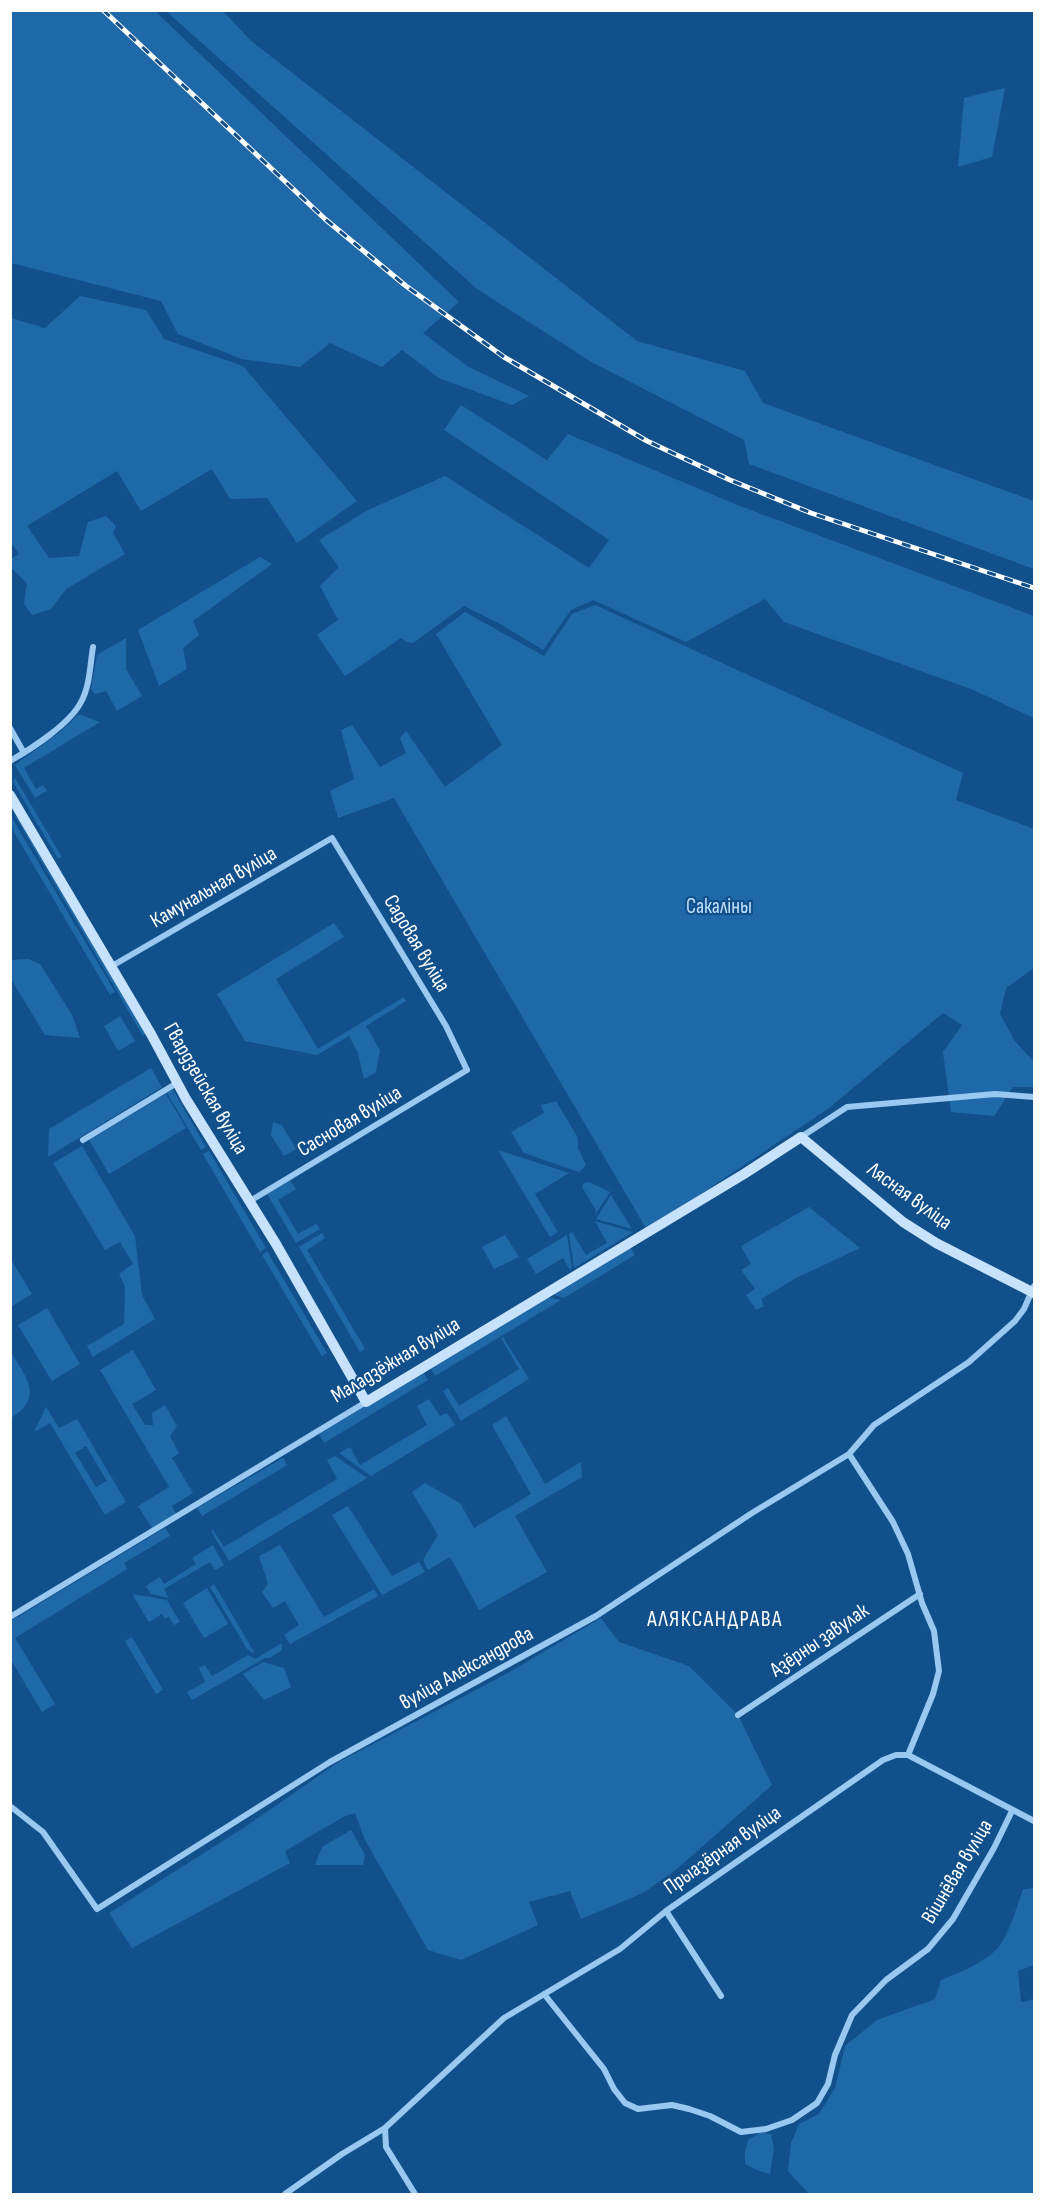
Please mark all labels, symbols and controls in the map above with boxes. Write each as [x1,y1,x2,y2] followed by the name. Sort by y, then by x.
[146,842,282,934] street label: Камунальная вуліца
[377,891,455,997] street label: Садовая вуліца
[686,895,752,921] park label: Сакаліны
[157,1019,253,1159] street label: Гвардзейская вуліца
[293,1081,407,1163] street label: Сасновая вуліца
[862,1158,956,1236] street label: Лясная вуліца
[327,1313,465,1409] street label: Маладзёжная вуліца
[766,1599,874,1683] street label: Азёрны завулак
[647,1607,783,1633] district label: АЛЯКСАНДРАВА
[396,1622,538,1716] street label: вуліца Александрова
[659,1801,787,1901] street label: Прыазёрная вуліца
[917,1815,999,1929] street label: Вішнёвая вуліца

